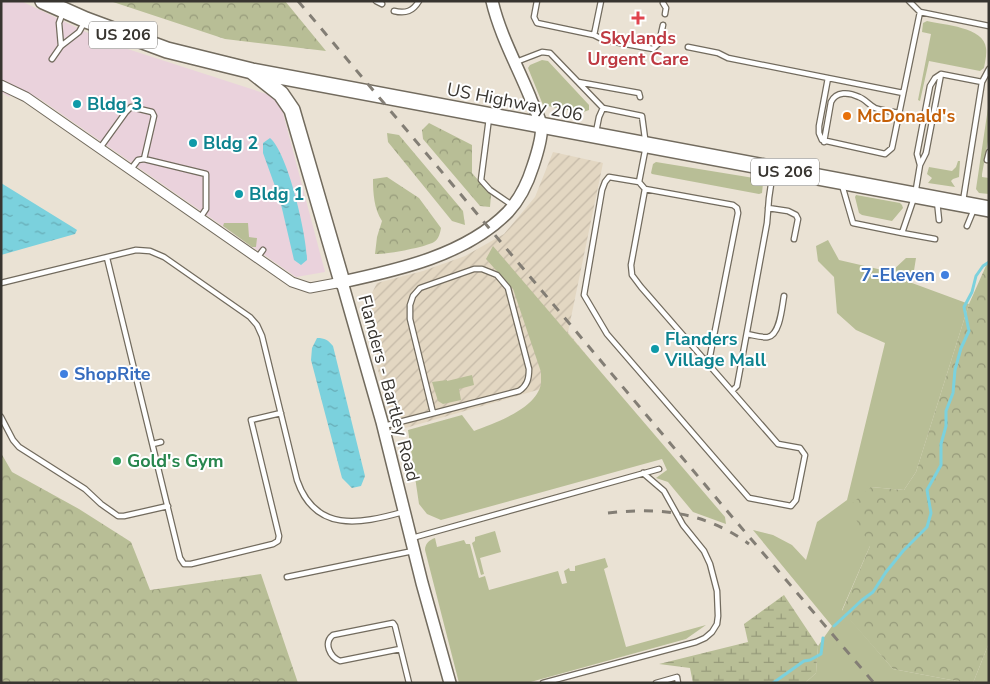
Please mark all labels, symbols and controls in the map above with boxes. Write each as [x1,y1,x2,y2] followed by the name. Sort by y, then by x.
[631,11,645,25] marker: Skylands Urgent Care
[89,22,157,48] road number: US 206
[587,26,689,71] place label: Skylands Urgent Care
[445,77,585,127] street label: US Highway 206
[87,92,142,116] place label: Bldg 3
[71,98,83,110] marker: Bldg 3
[857,104,955,128] place label: McDonald's
[841,110,853,122] marker: McDonald's
[203,131,258,155] place label: Bldg 2
[187,137,199,149] marker: Bldg 2
[751,158,819,186] road number: US 206
[249,182,304,206] place label: Bldg 1
[233,188,245,200] marker: Bldg 1
[861,263,935,287] place label: 7-Eleven
[939,269,951,281] marker: 7-Eleven
[353,292,425,484] street label: Flanders - Bartley Road
[664,327,766,372] place label: Flanders Village Mall
[649,343,661,355] marker: Flanders Village Mall
[74,362,151,386] place label: ShopRite
[58,368,70,380] marker: ShopRite
[127,449,224,473] place label: Gold's Gym
[111,455,123,467] marker: Gold's Gym

